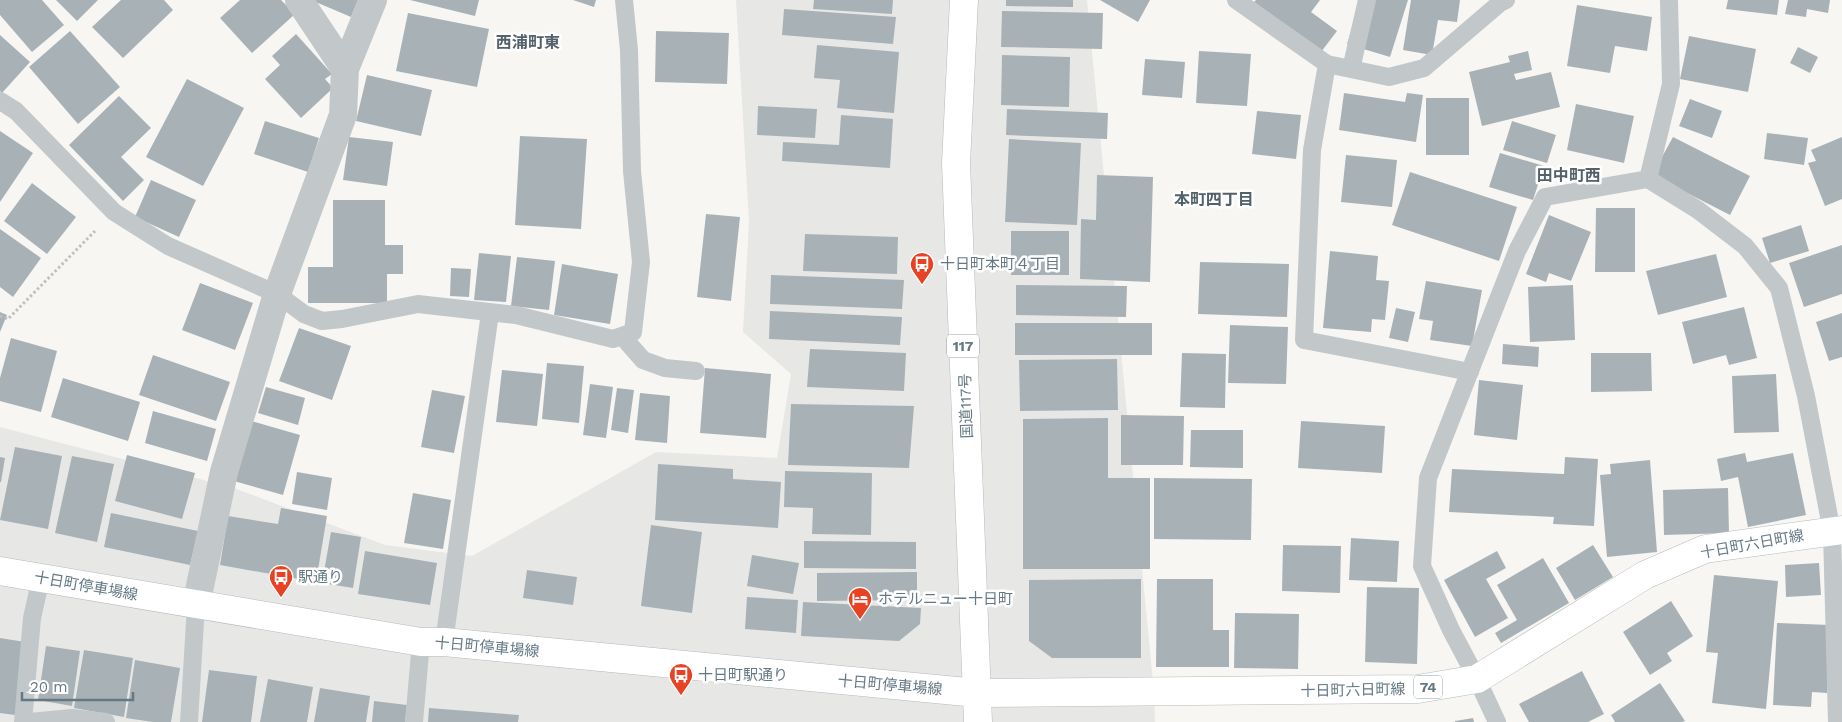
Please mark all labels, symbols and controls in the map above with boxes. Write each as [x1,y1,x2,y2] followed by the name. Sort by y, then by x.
[496,33,560,52] district label: 西浦町東
[1537,166,1601,185] district label: 田中町西
[1174,190,1254,209] district label: 本町四丁目
[909,251,935,285] bus stop icon: 十日町本町４丁目
[940,255,1060,273] place label: 十日町本町４丁目
[947,334,979,358] road number: 117
[956,373,976,439] street label: 国道117号
[1699,526,1805,562] street label: 十日町六日町線
[268,564,294,598] bus stop icon: 駅通り
[33,568,139,604] street label: 十日町停車場線
[298,568,343,586] place label: 駅通り
[847,586,873,620] hotel icon: ホテルニュー十日町
[878,590,1013,608] place label: ホテルニュー十日町
[434,633,540,661] street label: 十日町停車場線
[668,662,694,696] bus stop icon: 十日町駅通り
[698,666,788,684] place label: 十日町駅通り
[22,670,134,702] scale bar
[837,671,943,699] street label: 十日町停車場線
[1414,676,1442,699] road number: 74
[30,678,68,696] text: 20 m
[1300,680,1406,700] street label: 十日町六日町線

